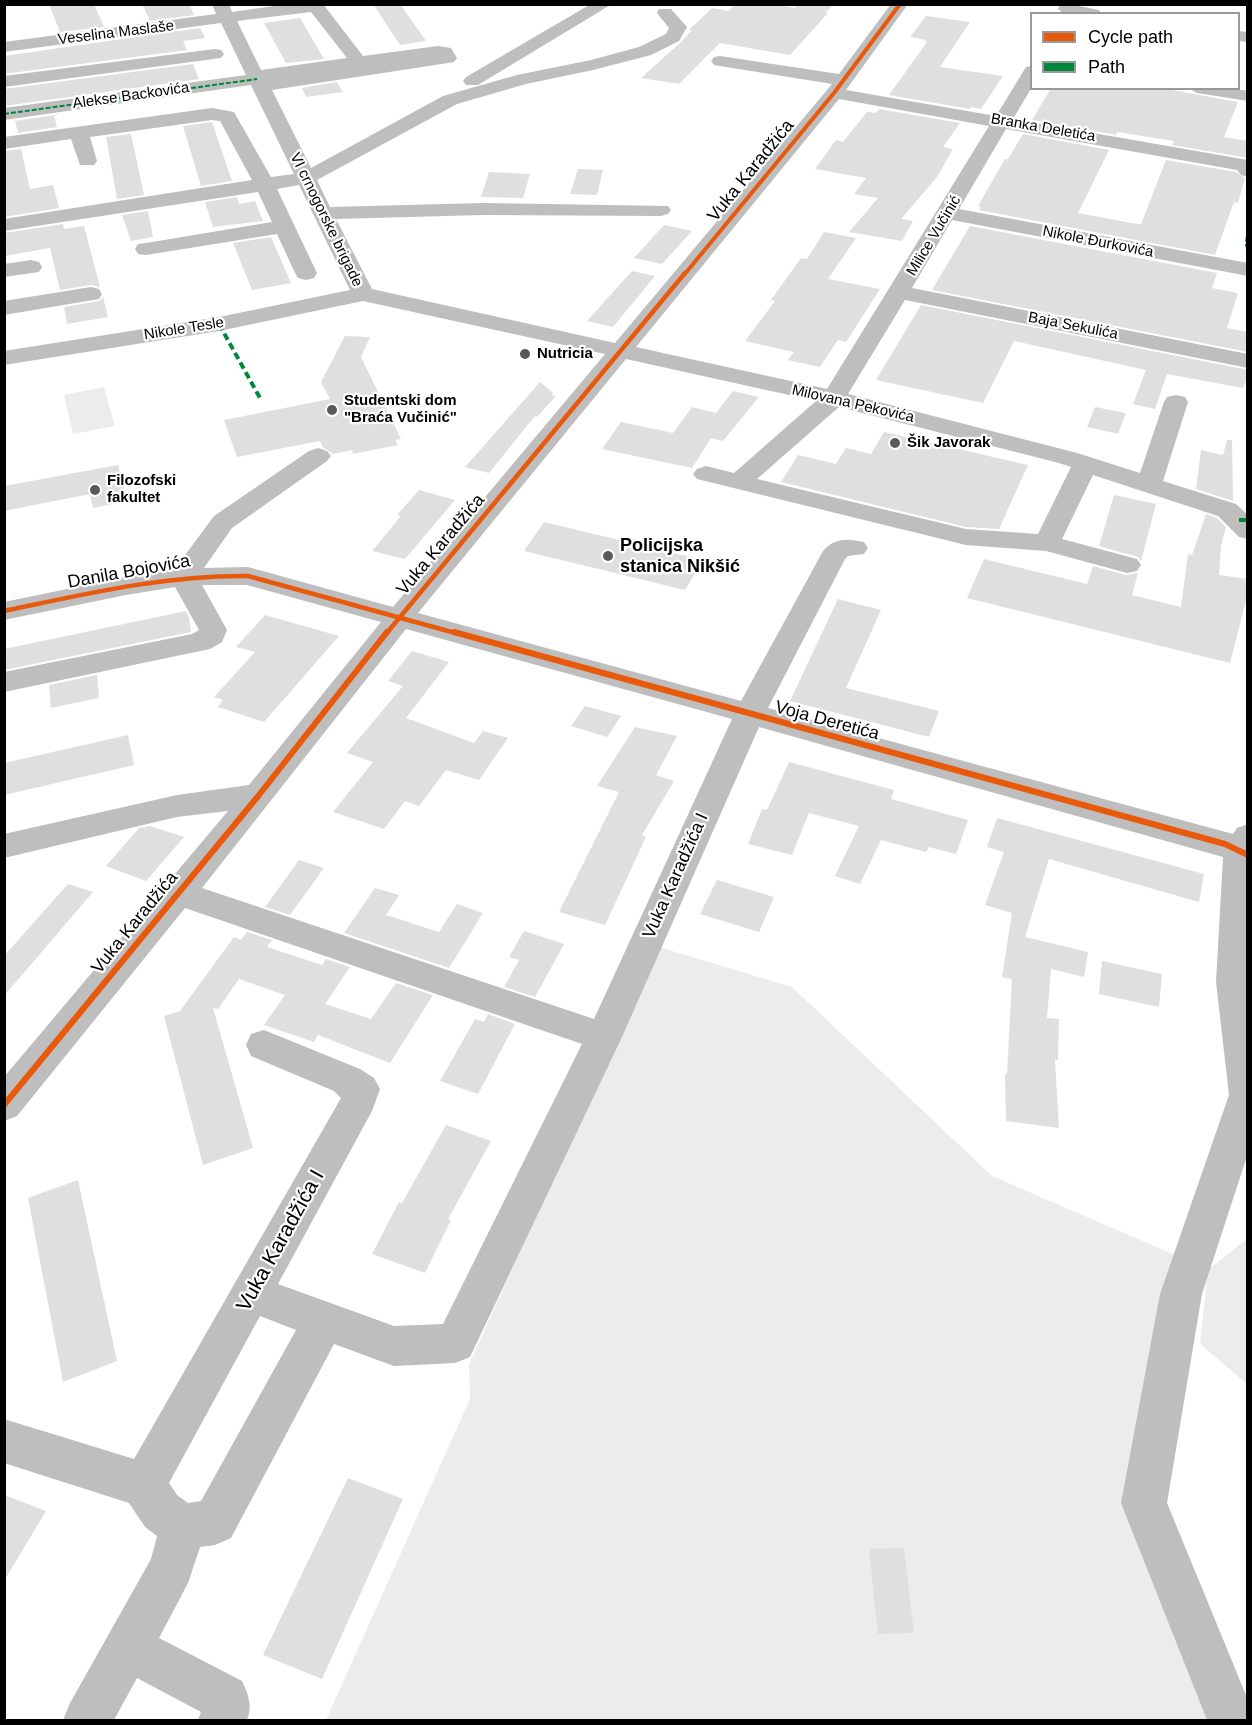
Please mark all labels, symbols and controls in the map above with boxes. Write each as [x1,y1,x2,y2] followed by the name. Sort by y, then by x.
[1030,12,1240,90] legend
[57,17,175,49] street label: Veselina Maslaše
[1088,27,1173,47] text: Cycle path
[1088,57,1125,77] text: Path
[72,79,190,113] street label: Alekse Backovića
[989,110,1097,146] street label: Branka Deletića
[703,115,799,227] street label: Vuka Karadžića
[286,150,366,290] street label: VI crnogorske brigade
[903,193,965,279] street label: Milice Vučinić
[1041,222,1155,262] street label: Nikole Đurkovića
[1027,308,1119,344] street label: Baja Sekulića
[143,314,225,344] street label: Nikole Tesle
[537,345,593,363] place label: Nutricia
[518,347,532,361] marker: Nutricia
[790,381,916,427] street label: Milovana Pekovića
[344,392,457,427] place label: Studentski dom "Braća Vučinić"
[325,403,339,417] marker: Studentski dom "Braća Vučinić"
[907,434,990,452] place label: Šik Javorak
[888,436,902,450] marker: Šik Javorak
[107,472,176,507] place label: Filozofski fakultet
[88,483,102,497] marker: Filozofski fakultet
[392,490,490,600] street label: Vuka Karadžića
[620,535,740,578] place label: Policijska stanica Nikšić
[601,549,615,563] marker: Policijska stanica Nikšić
[66,551,192,593] street label: Danila Bojovića
[772,697,882,745] street label: Voja Deretića
[639,810,713,942] street label: Vuka Karadžića I
[87,867,183,979] street label: Vuka Karadžića
[232,1166,330,1316] street label: Vuka Karadžića I

